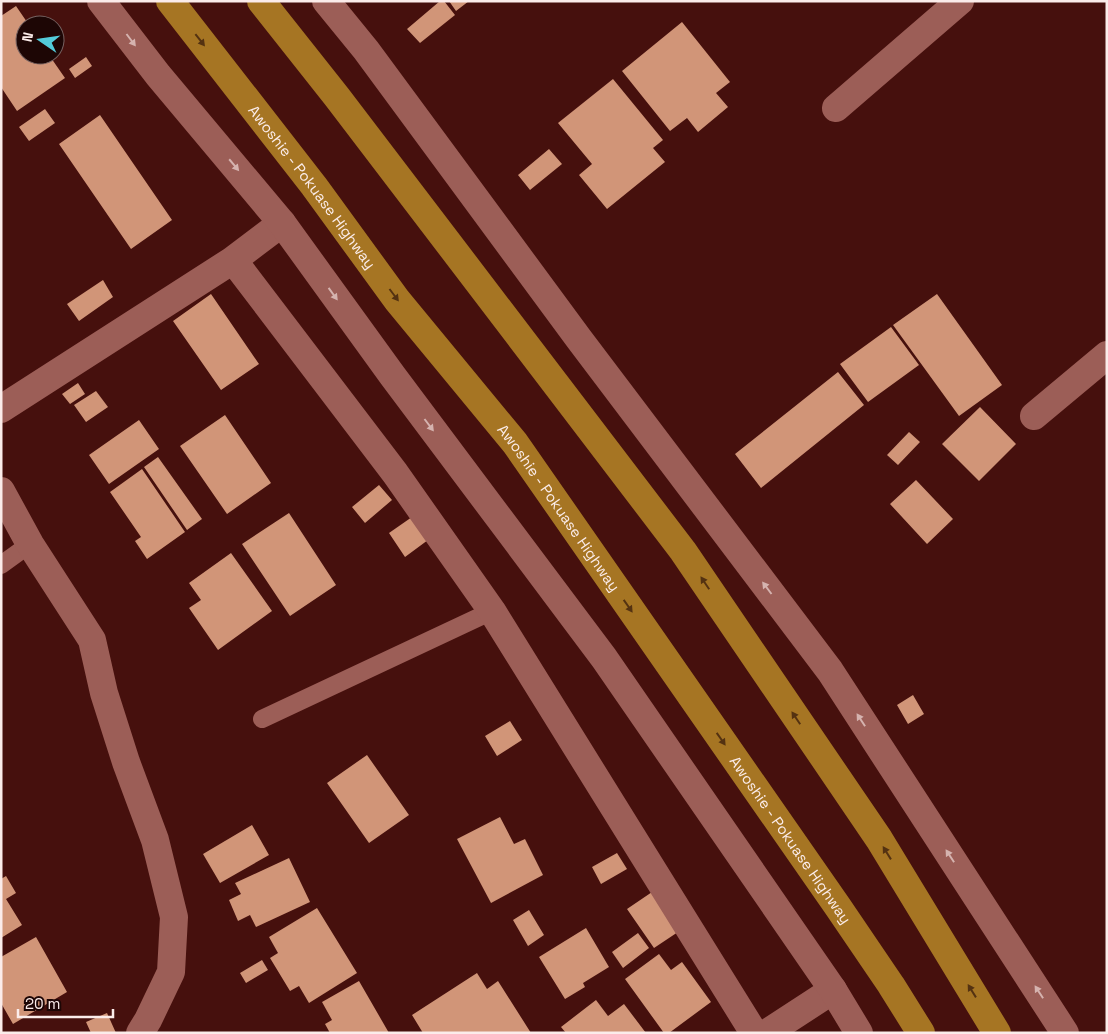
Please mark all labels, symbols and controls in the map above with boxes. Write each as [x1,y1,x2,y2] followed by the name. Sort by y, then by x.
[15,15,65,65] north arrow
[18,30,37,44] text: N
[125,33,136,46] one-way arrow
[195,33,206,46] one-way arrow
[245,101,380,272] street label: Awoshie - Pokuase Highway
[228,159,240,171] one-way arrow
[328,287,339,300] one-way arrow
[388,288,399,301] one-way arrow
[424,418,434,432] one-way arrow
[494,420,625,595] street label: Awoshie - Pokuase Highway
[700,577,710,590] one-way arrow
[761,582,772,595] one-way arrow
[623,599,633,613] one-way arrow
[791,711,801,725] one-way arrow
[857,713,866,726] one-way arrow
[716,732,726,746] one-way arrow
[726,752,856,927] street label: Awoshie - Pokuase Highway
[882,846,892,859] one-way arrow
[945,849,955,862] one-way arrow
[967,985,977,998] one-way arrow
[1034,985,1043,999] one-way arrow
[18,986,112,1018] scale bar
[25,994,60,1013] text: 20 m

